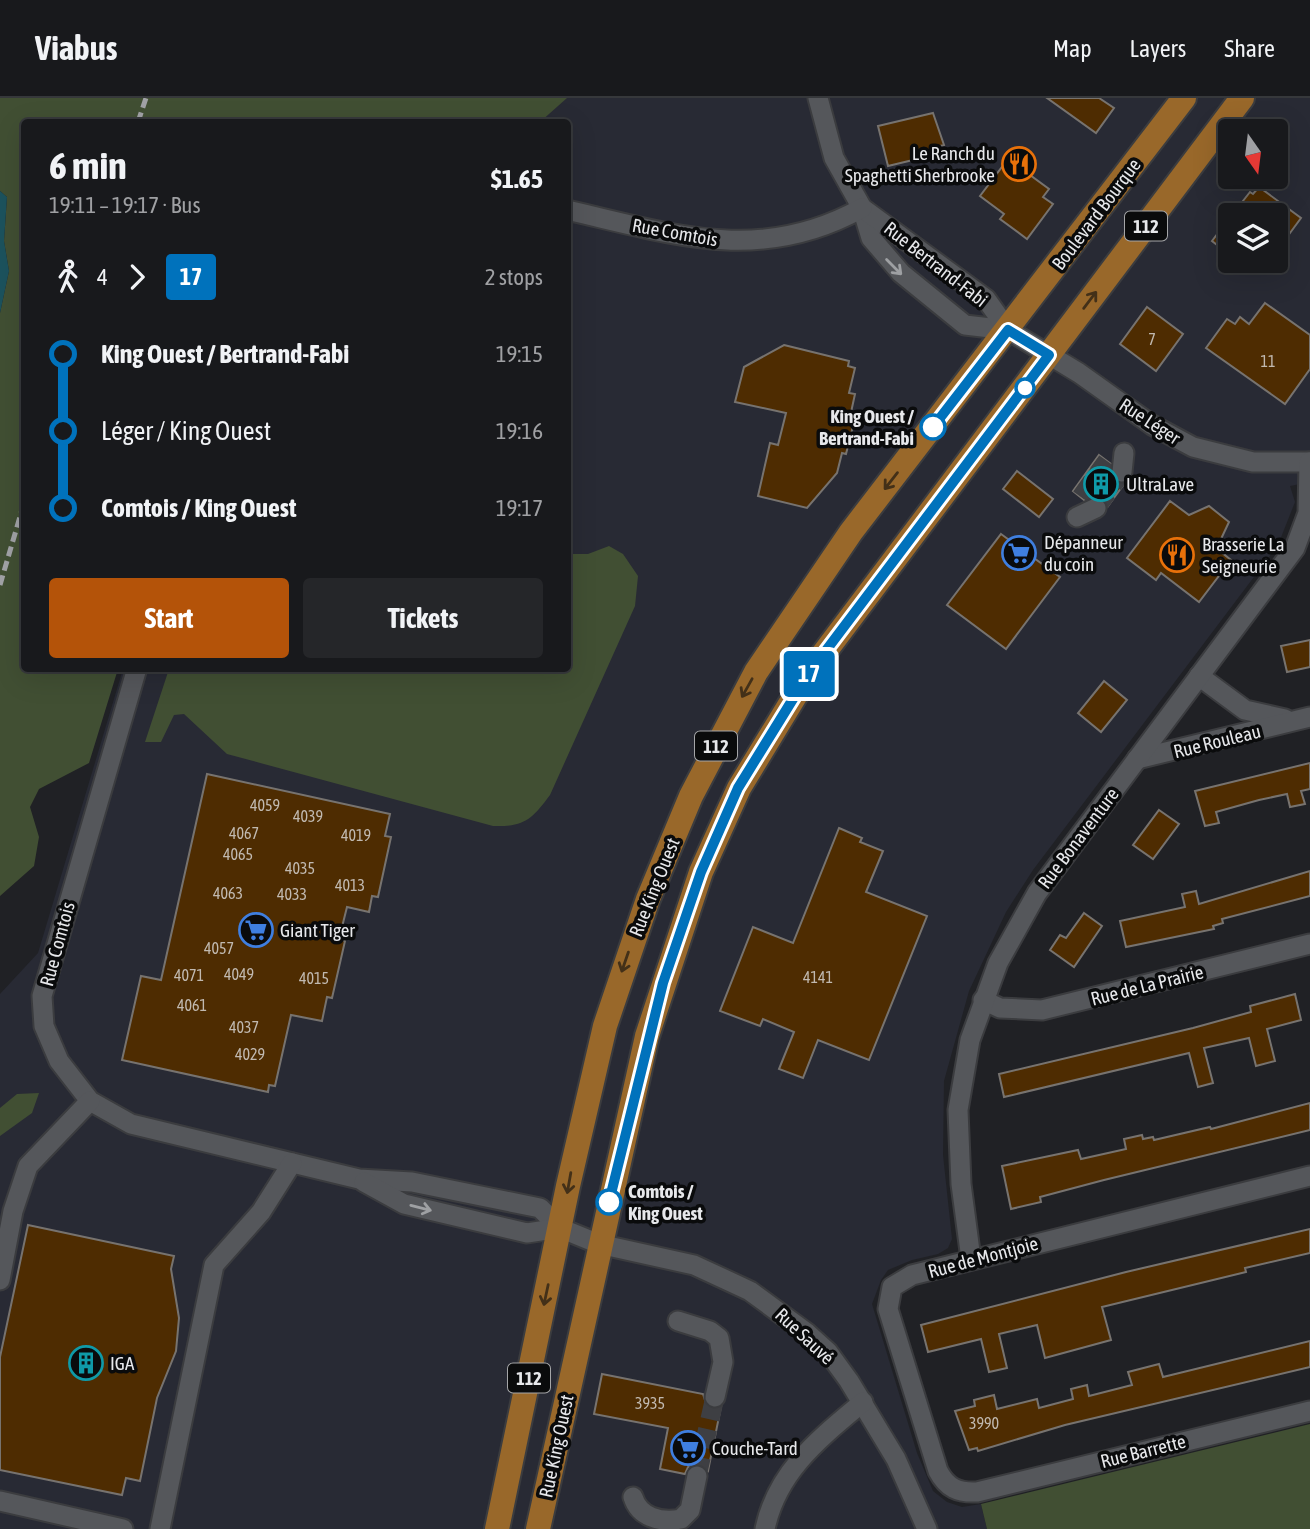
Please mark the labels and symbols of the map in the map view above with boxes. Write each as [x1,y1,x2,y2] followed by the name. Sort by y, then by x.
[1218,119,1288,189] north arrow
[845,142,995,186] place label: Le Ranch du Spaghetti Sherbrooke
[1000,145,1038,183] restaurant icon: Le Ranch du Spaghetti Sherbrooke
[1047,154,1145,274] street label: Boulevard Bourque
[1125,211,1167,240] road number: 112
[631,214,720,250] street label: Rue Comtois
[880,217,992,311] street label: Rue Bertrand-Fabi
[886,258,903,275] one-way arrow
[1083,291,1097,310] one-way arrow
[1148,330,1156,348] house number: 7
[1260,352,1276,370] house number: 11
[1015,378,1035,398] unlabelled marker
[1116,393,1185,449] street label: Rue Léger
[819,405,915,449] place label: King Ouest / Bertrand-Fabi
[920,414,946,440] marker: King Ouest / Bertrand-Fabi
[1082,465,1120,503] building icon: UltraLave
[884,471,899,490] one-way arrow
[1126,473,1194,495] place label: UltraLave
[1044,531,1123,575] place label: Dépanneur du coin
[1202,533,1285,577] place label: Brasserie La Seigneurie
[1000,534,1038,572] supermarket icon: Dépanneur du coin
[1158,536,1196,574] restaurant icon: Brasserie La Seigneurie
[778,651,840,697] line badge: 17
[740,677,753,698] one-way arrow
[1171,720,1263,762] street label: Rue Rouleau
[695,732,737,760] road number: 112
[1033,783,1123,893] street label: Rue Bonaventure
[250,796,280,814] house number: 4059
[293,807,323,825] house number: 4039
[229,824,259,842] house number: 4067
[341,826,371,844] house number: 4019
[624,834,684,940] street label: Rue King Ouest
[223,845,253,863] house number: 4065
[285,859,315,877] house number: 4035
[335,876,365,894] house number: 4013
[213,884,243,902] house number: 4063
[277,885,307,903] house number: 4033
[35,899,79,989] street label: Rue Comtois
[237,911,275,949] supermarket icon: Giant Tiger
[280,919,355,941] place label: Giant Tiger
[204,939,234,957] house number: 4057
[618,951,630,973] one-way arrow
[1088,960,1206,1010] street label: Rue de La Prairie
[224,965,254,983] house number: 4049
[174,966,204,984] house number: 4071
[803,968,833,986] house number: 4141
[299,969,329,987] house number: 4015
[177,996,207,1014] house number: 4061
[229,1018,259,1036] house number: 4037
[235,1045,265,1063] house number: 4029
[562,1171,575,1194] one-way arrow
[628,1180,703,1224] place label: Comtois / King Ouest
[596,1189,622,1215] marker: Comtois / King Ouest
[409,1201,432,1215] one-way arrow
[926,1232,1040,1282] street label: Rue de Montjoie
[539,1283,553,1306] one-way arrow
[771,1303,839,1369] street label: Rue Sauvé
[67,1344,105,1382] building icon: IGA
[110,1352,135,1374] place label: IGA
[508,1364,550,1392] road number: 112
[534,1393,578,1499] street label: Rue King Ouest
[635,1394,665,1412] house number: 3935
[969,1414,999,1432] house number: 3990
[669,1429,707,1467] supermarket icon: Couche-Tard
[1098,1430,1188,1472] street label: Rue Barrette
[712,1437,798,1459] place label: Couche-Tard

